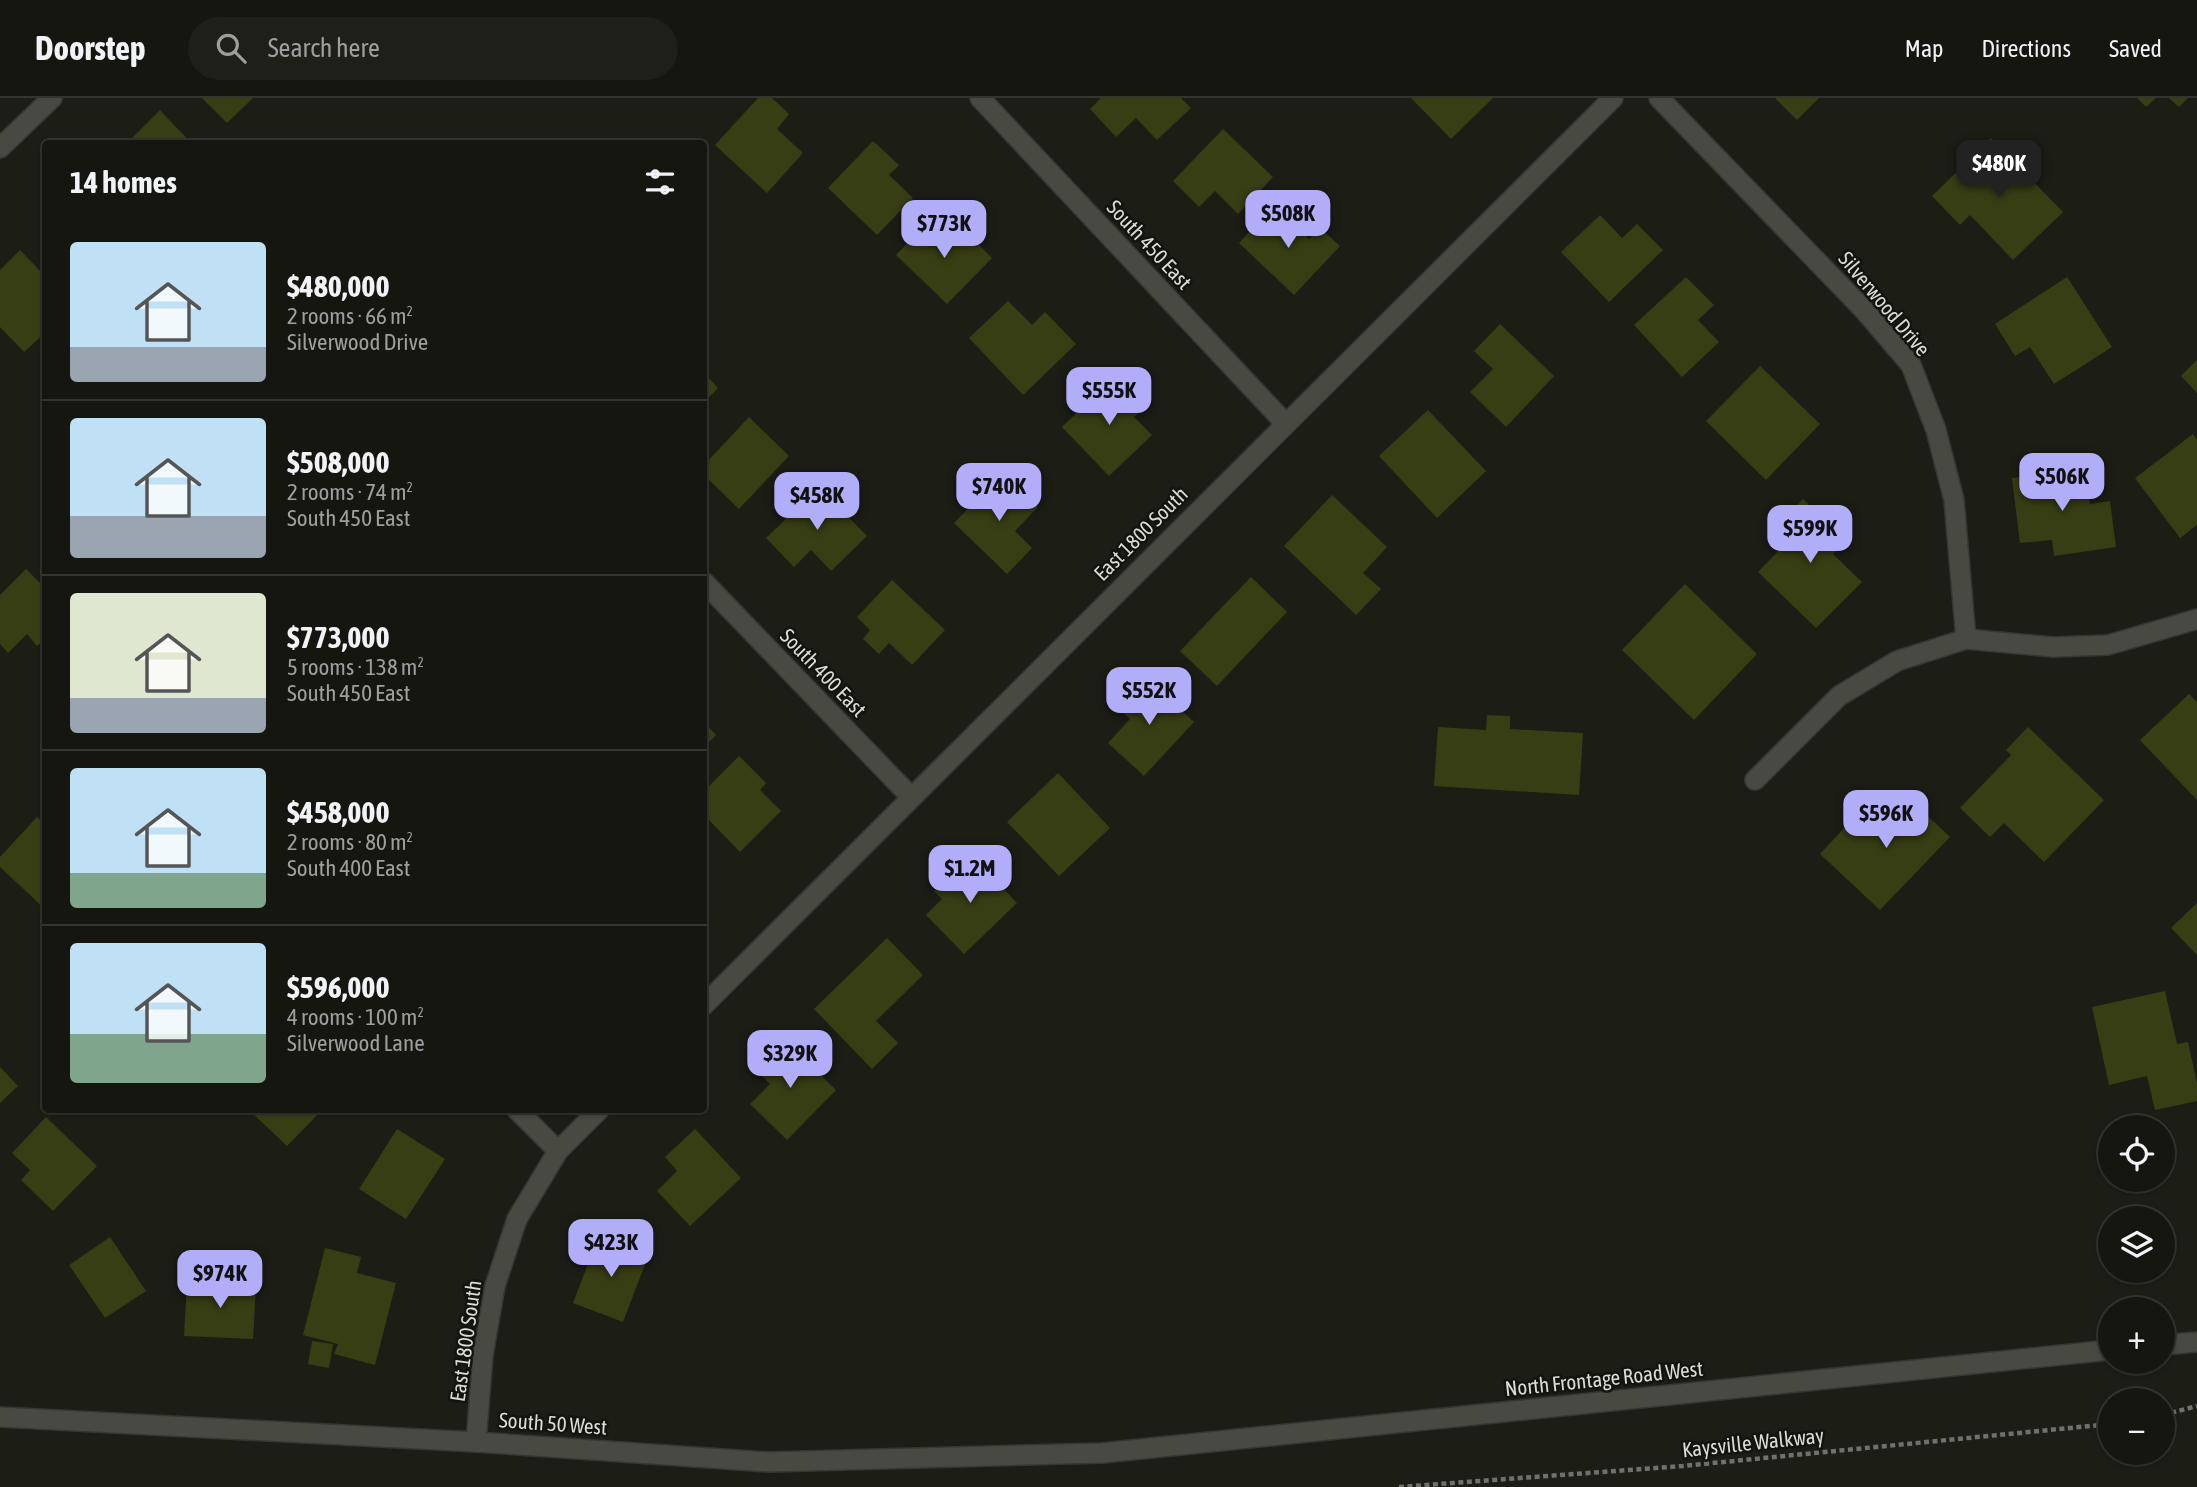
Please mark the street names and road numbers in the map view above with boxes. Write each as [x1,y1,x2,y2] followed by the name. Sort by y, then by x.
[1103,195,1197,294] street label: South 450 East
[1834,246,1935,360] street label: Silverwood Drive
[1089,482,1192,585] street label: East 1800 South
[776,623,871,721] street label: South 400 East
[445,1279,485,1403] street label: East 1800 South
[1504,1356,1704,1400] street label: North Frontage Road West
[498,1407,608,1439] street label: South 50 West
[1681,1423,1825,1461] street label: Kaysville Walkway

